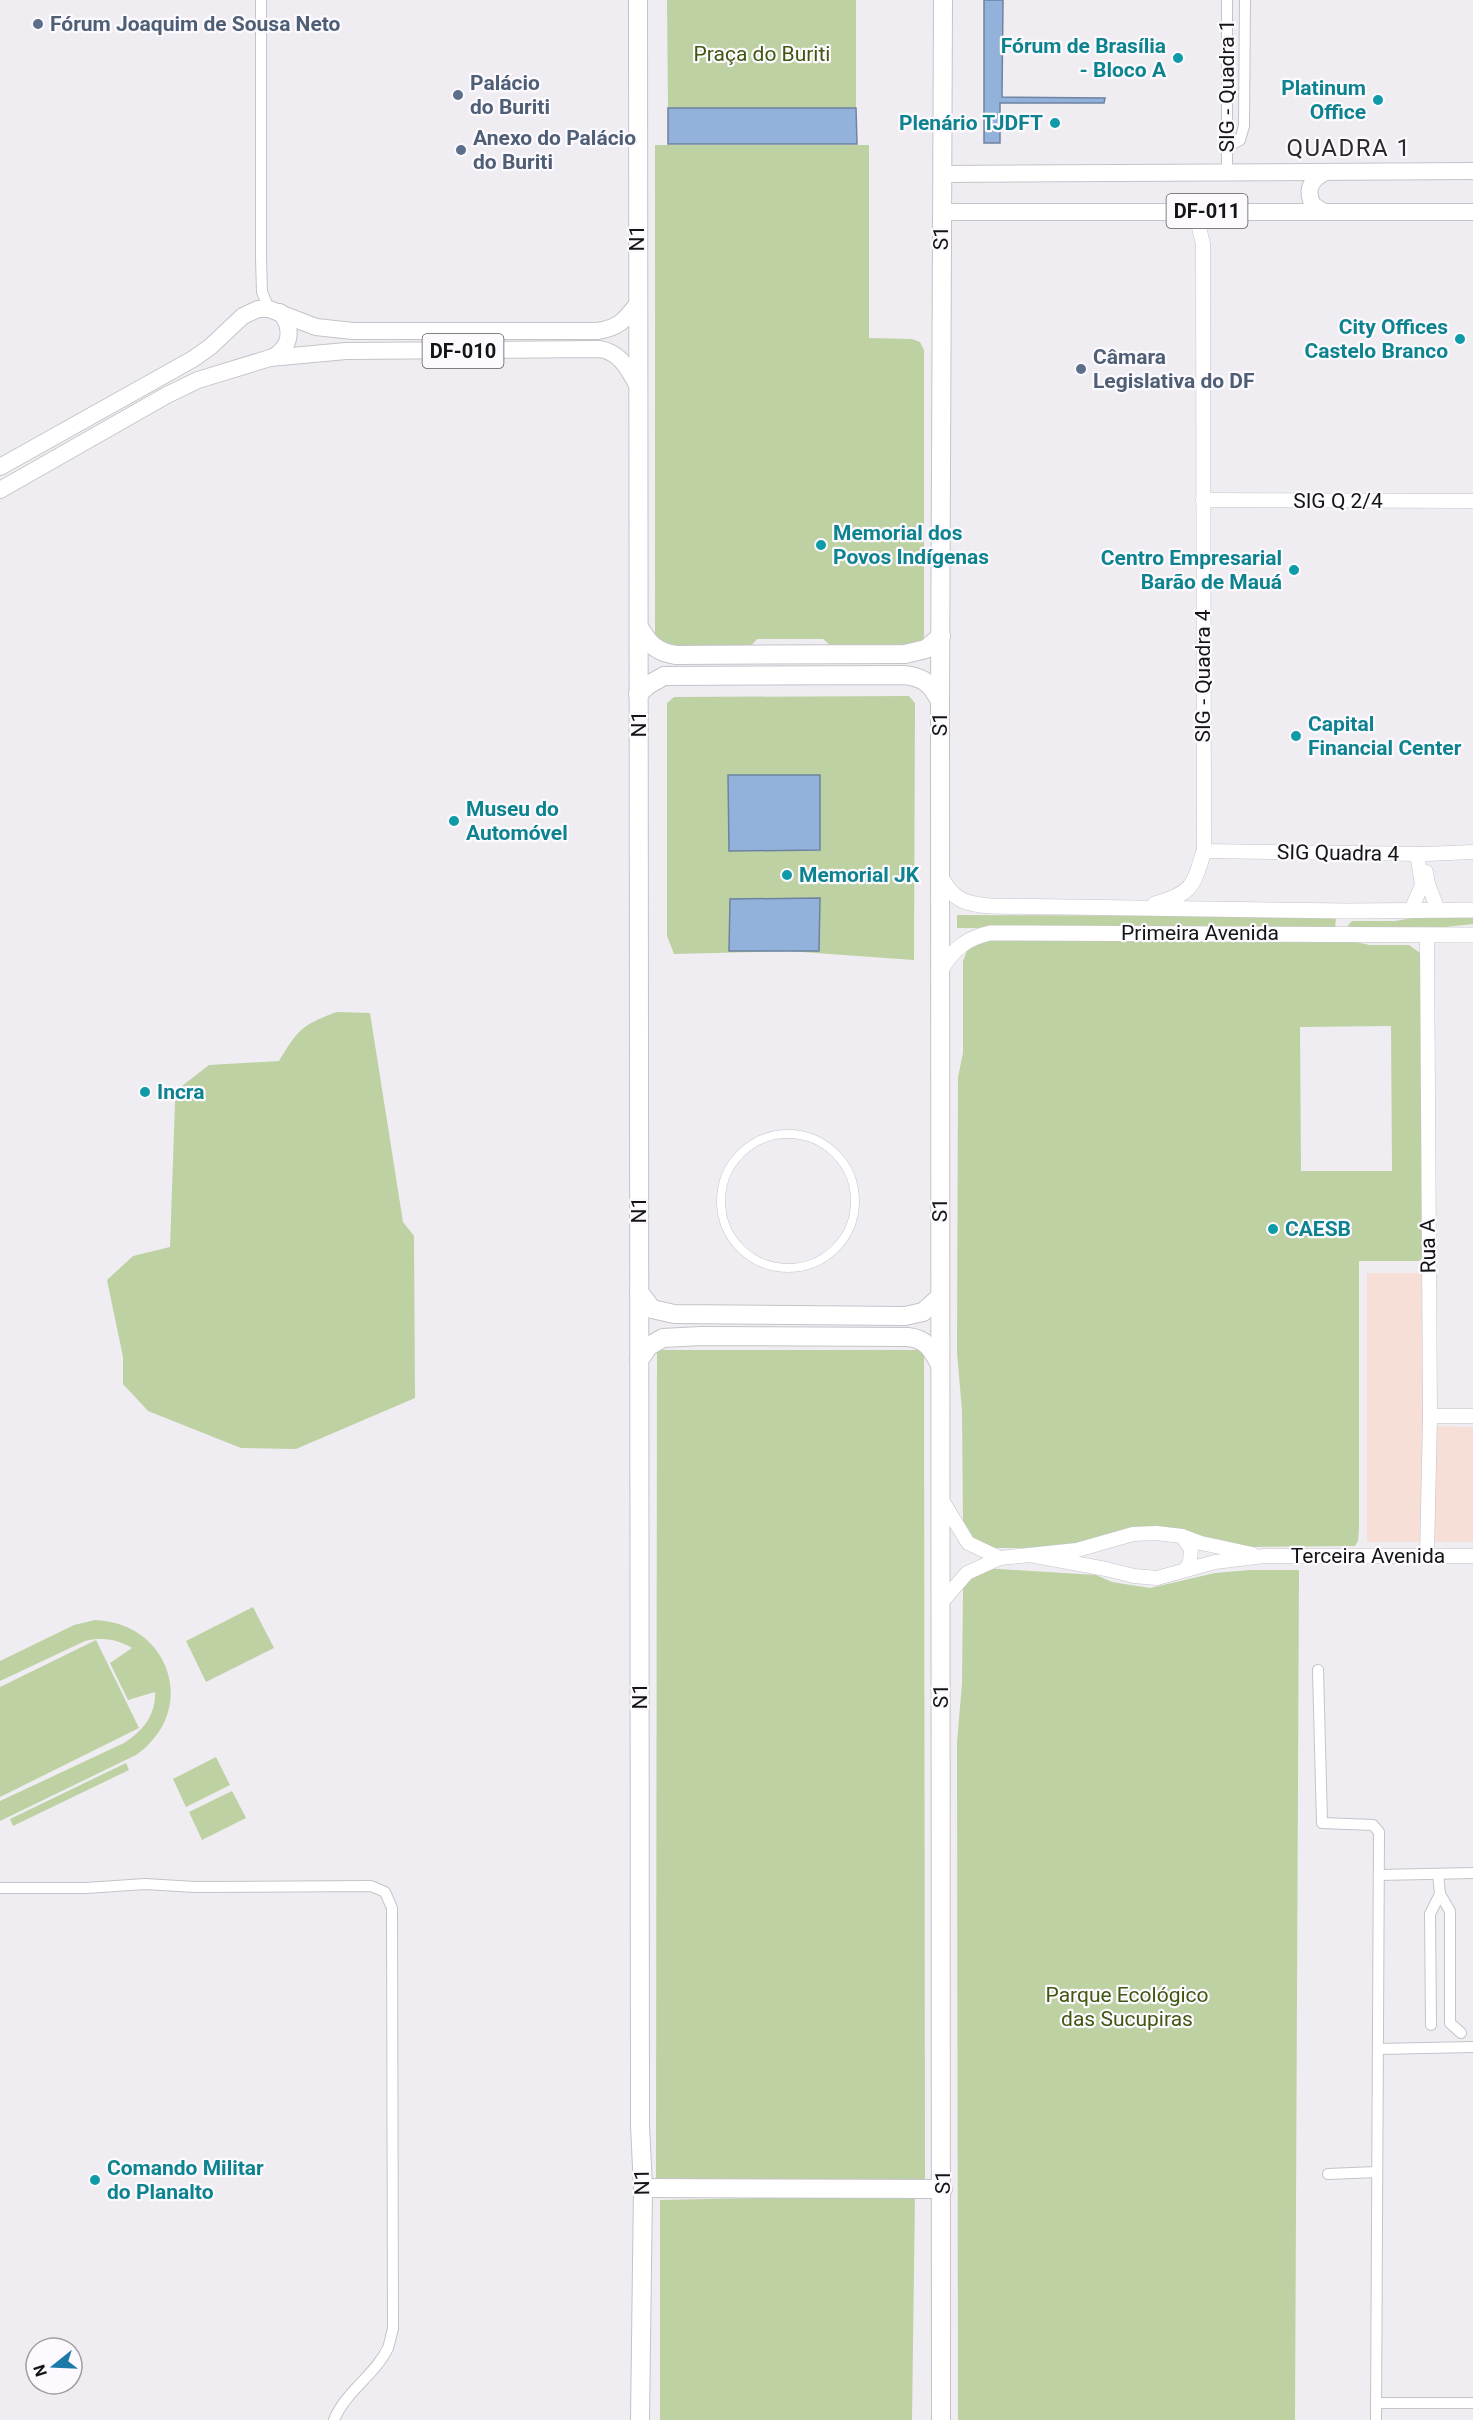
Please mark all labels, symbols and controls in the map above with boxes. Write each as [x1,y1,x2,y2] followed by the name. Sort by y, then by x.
[50,12,341,36] place label: Fórum Joaquim de Sousa Neto
[31,17,45,31] marker: Fórum Joaquim de Sousa Neto
[1215,19,1239,153] street label: SIG - Quadra 1
[1001,34,1167,82] place label: Fórum de Brasília - Bloco A
[694,42,830,66] park label: Praça do Buriti
[1171,51,1185,65] marker: Fórum de Brasília - Bloco A
[470,71,550,119] place label: Palácio do Buriti
[1281,76,1366,124] place label: Platinum Office
[451,88,465,102] marker: Palácio do Buriti
[1371,93,1385,107] marker: Platinum Office
[899,111,1043,135] place label: Plenário TJDFT
[1048,116,1062,130] marker: Plenário TJDFT
[473,126,636,174] place label: Anexo do Palácio do Buriti
[1286,134,1412,162] district label: QUADRA 1
[454,143,468,157] marker: Anexo do Palácio do Buriti
[1166,194,1248,228] road number: DF-011
[625,225,649,251] street label: N1
[929,226,953,250] street label: S1
[1305,315,1448,363] place label: City Offices Castelo Branco
[1453,332,1467,346] marker: City Offices Castelo Branco
[422,334,504,368] road number: DF-010
[1093,345,1255,393] place label: Câmara Legislativa do DF
[1074,362,1088,376] marker: Câmara Legislativa do DF
[1293,489,1383,513] street label: SIG Q 2/4
[833,521,989,569] place label: Memorial dos Povos Indígenas
[814,538,828,552] marker: Memorial dos Povos Indígenas
[1101,546,1282,594] place label: Centro Empresarial Barão de Mauá
[1287,563,1301,577] marker: Centro Empresarial Barão de Mauá
[1191,609,1215,743] street label: SIG - Quadra 4
[627,711,651,737] street label: N1
[928,712,952,736] street label: S1
[1308,712,1462,760] place label: Capital Financial Center
[1289,729,1303,743] marker: Capital Financial Center
[466,797,568,845] place label: Museu do Automóvel
[447,814,461,828] marker: Museu do Automóvel
[1277,840,1399,866] street label: SIG Quadra 4
[799,863,920,887] place label: Memorial JK
[780,868,794,882] marker: Memorial JK
[1121,921,1279,945] street label: Primeira Avenida
[157,1080,204,1104] place label: Incra
[138,1085,152,1099] marker: Incra
[627,1197,651,1223] street label: N1
[928,1198,952,1222] street label: S1
[1285,1217,1351,1241] place label: CAESB
[1416,1218,1440,1274] street label: Rua A
[1266,1222,1280,1236] marker: CAESB
[1291,1544,1445,1568] street label: Terceira Avenida
[628,1683,652,1709] street label: N1
[929,1684,953,1708] street label: S1
[1046,1983,1209,2031] park label: Parque Ecológico das Sucupiras
[107,2156,264,2204] place label: Comando Militar do Planalto
[630,2168,654,2196] street label: N1
[931,2170,955,2194] street label: S1
[88,2173,102,2187] marker: Comando Militar do Planalto
[24,2336,84,2396] north arrow
[29,2362,51,2379] text: N

